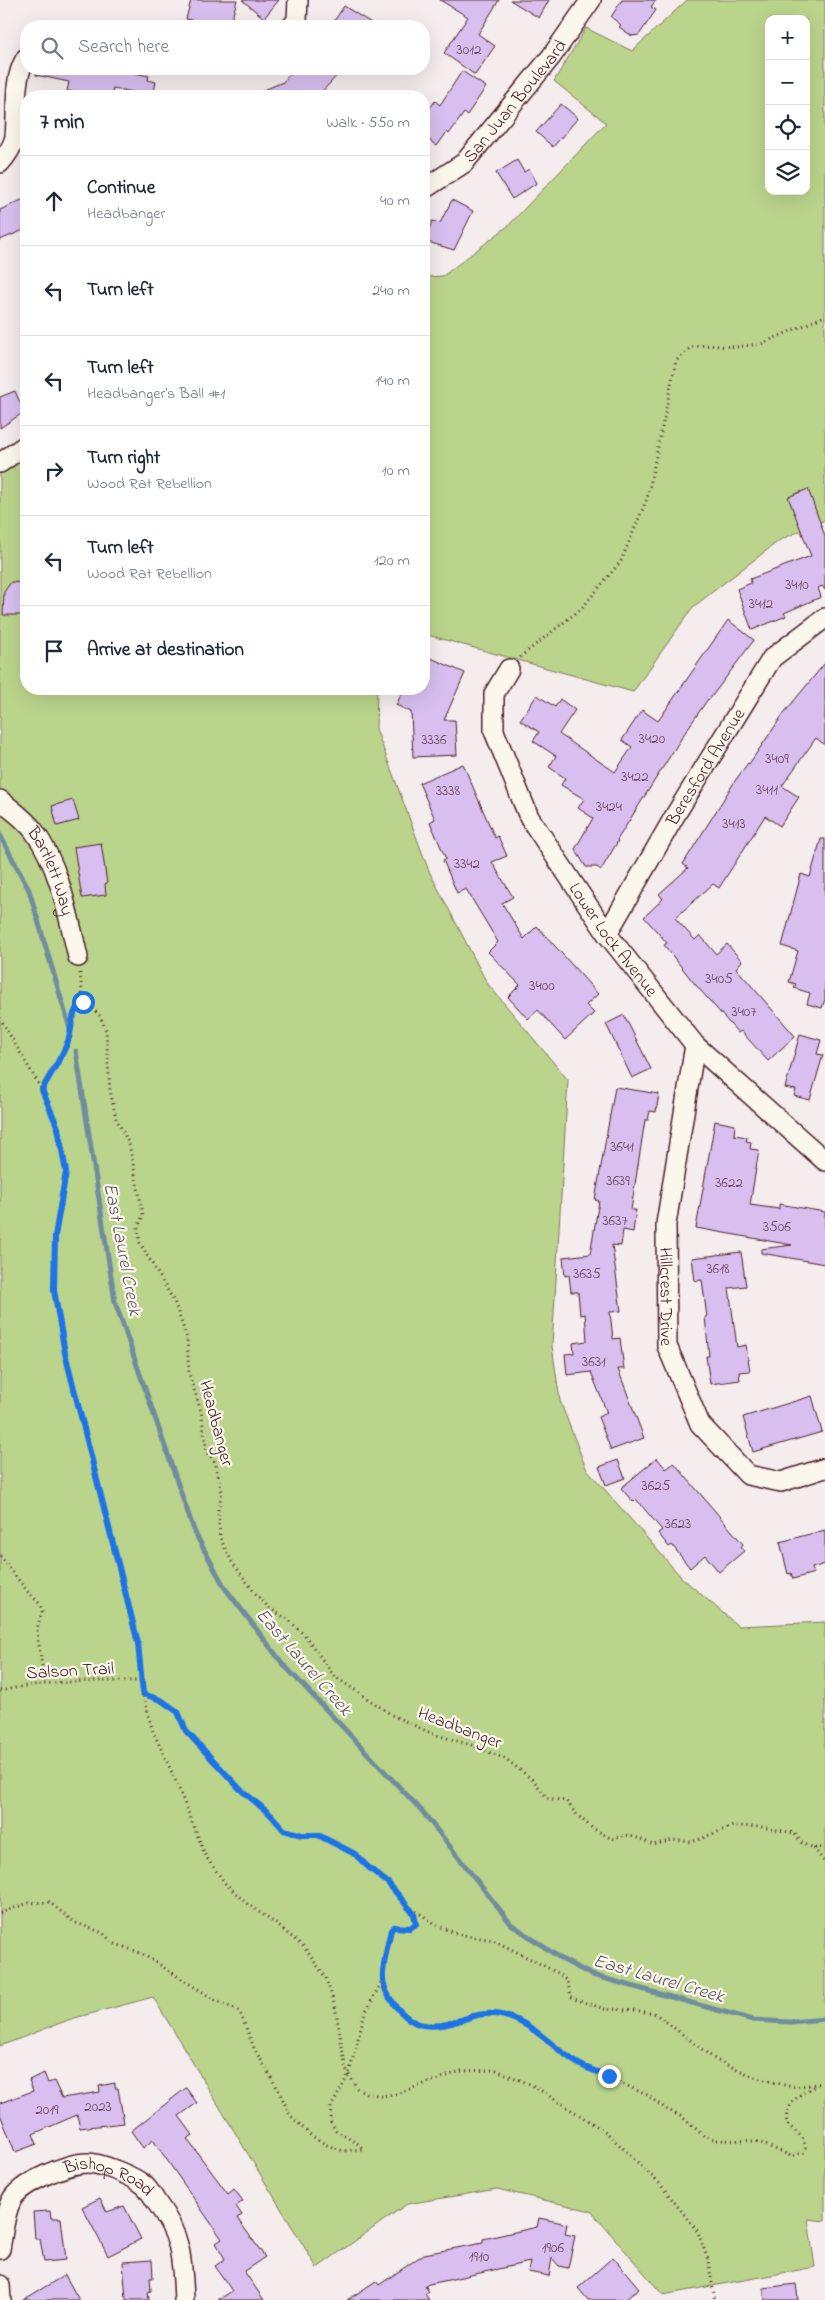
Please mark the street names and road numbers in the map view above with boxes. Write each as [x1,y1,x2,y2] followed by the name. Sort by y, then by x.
[458,35,574,169] street label: San Juan Boulevard
[660,703,753,832] street label: Beresford Avenue
[19,821,79,919] street label: Bartlett Way
[561,878,664,1004] street label: Lower Lock Avenue
[651,1247,678,1347] street label: Hillcrest Drive
[190,1378,239,1470] street label: Headbanger
[25,1657,115,1687] street label: Salson Trail
[413,1701,506,1758] street label: Headbanger
[60,2152,160,2202] street label: Bishop Road

